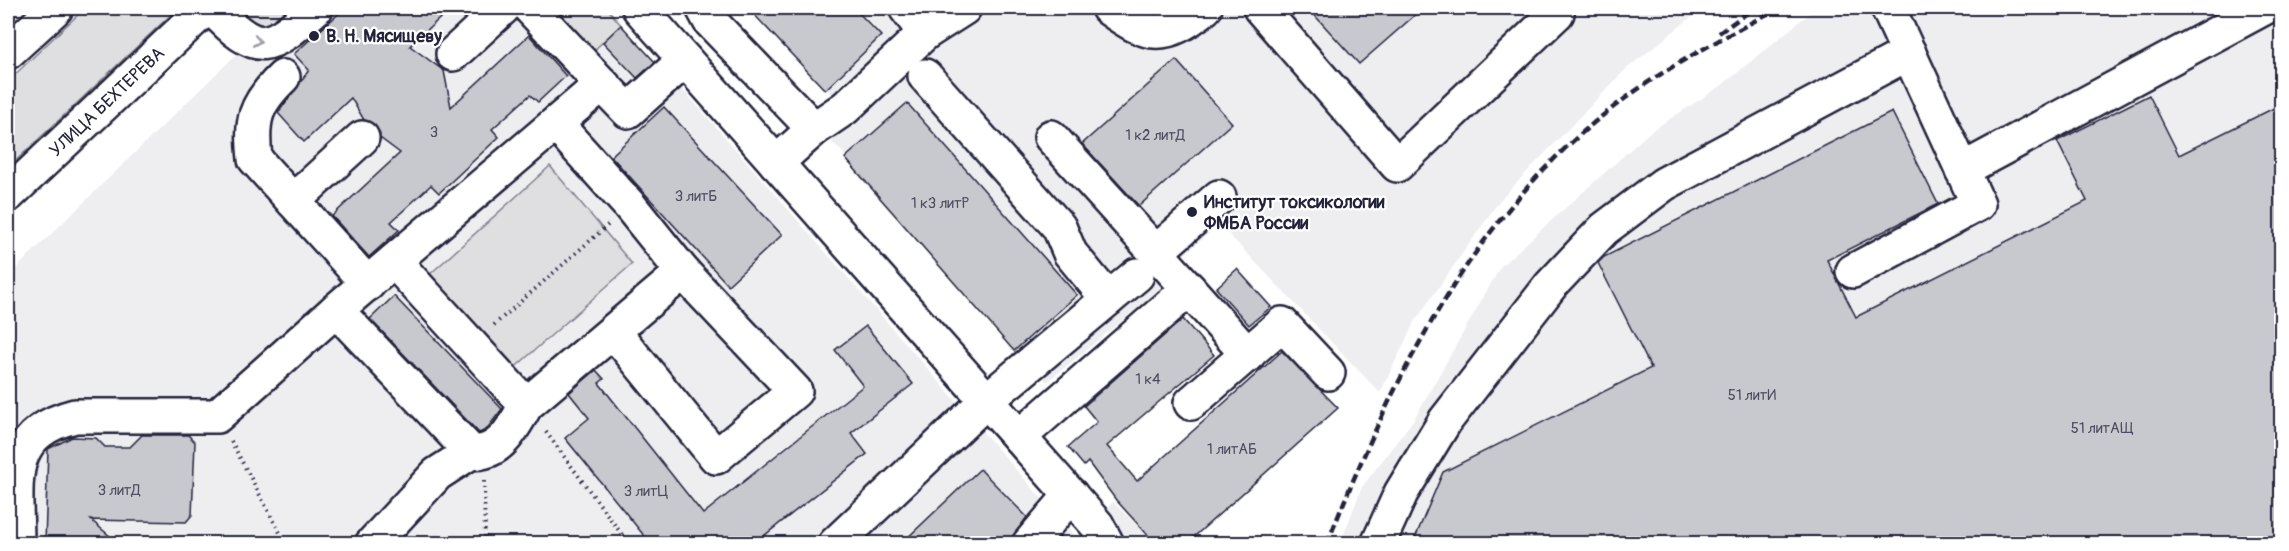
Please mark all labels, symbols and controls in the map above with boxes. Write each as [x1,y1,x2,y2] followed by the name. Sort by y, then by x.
[326,25,442,48] place label: В. Н. Мясищеву
[307,29,321,43] marker: В. Н. Мясищеву
[252,34,262,47] one-way arrow
[44,41,170,162] street label: УЛИЦА БЕХТЕРЕВА
[430,123,438,142] house number: 3
[1125,126,1186,145] house number: 1 к2 литД
[675,187,717,206] house number: 3 литБ
[1203,191,1385,235] place label: Институт токсикологии ФМБА России
[911,194,970,213] house number: 1 к3 литР
[1185,205,1199,219] marker: Институт токсикологии ФМБА России
[1135,370,1161,389] house number: 1 к4
[1728,386,1776,405] house number: 51 литИ
[2071,419,2134,438] house number: 51 литАЩ
[1207,440,1257,459] house number: 1 литАБ
[98,481,141,500] house number: 3 литД
[624,482,669,501] house number: 3 литЦ

